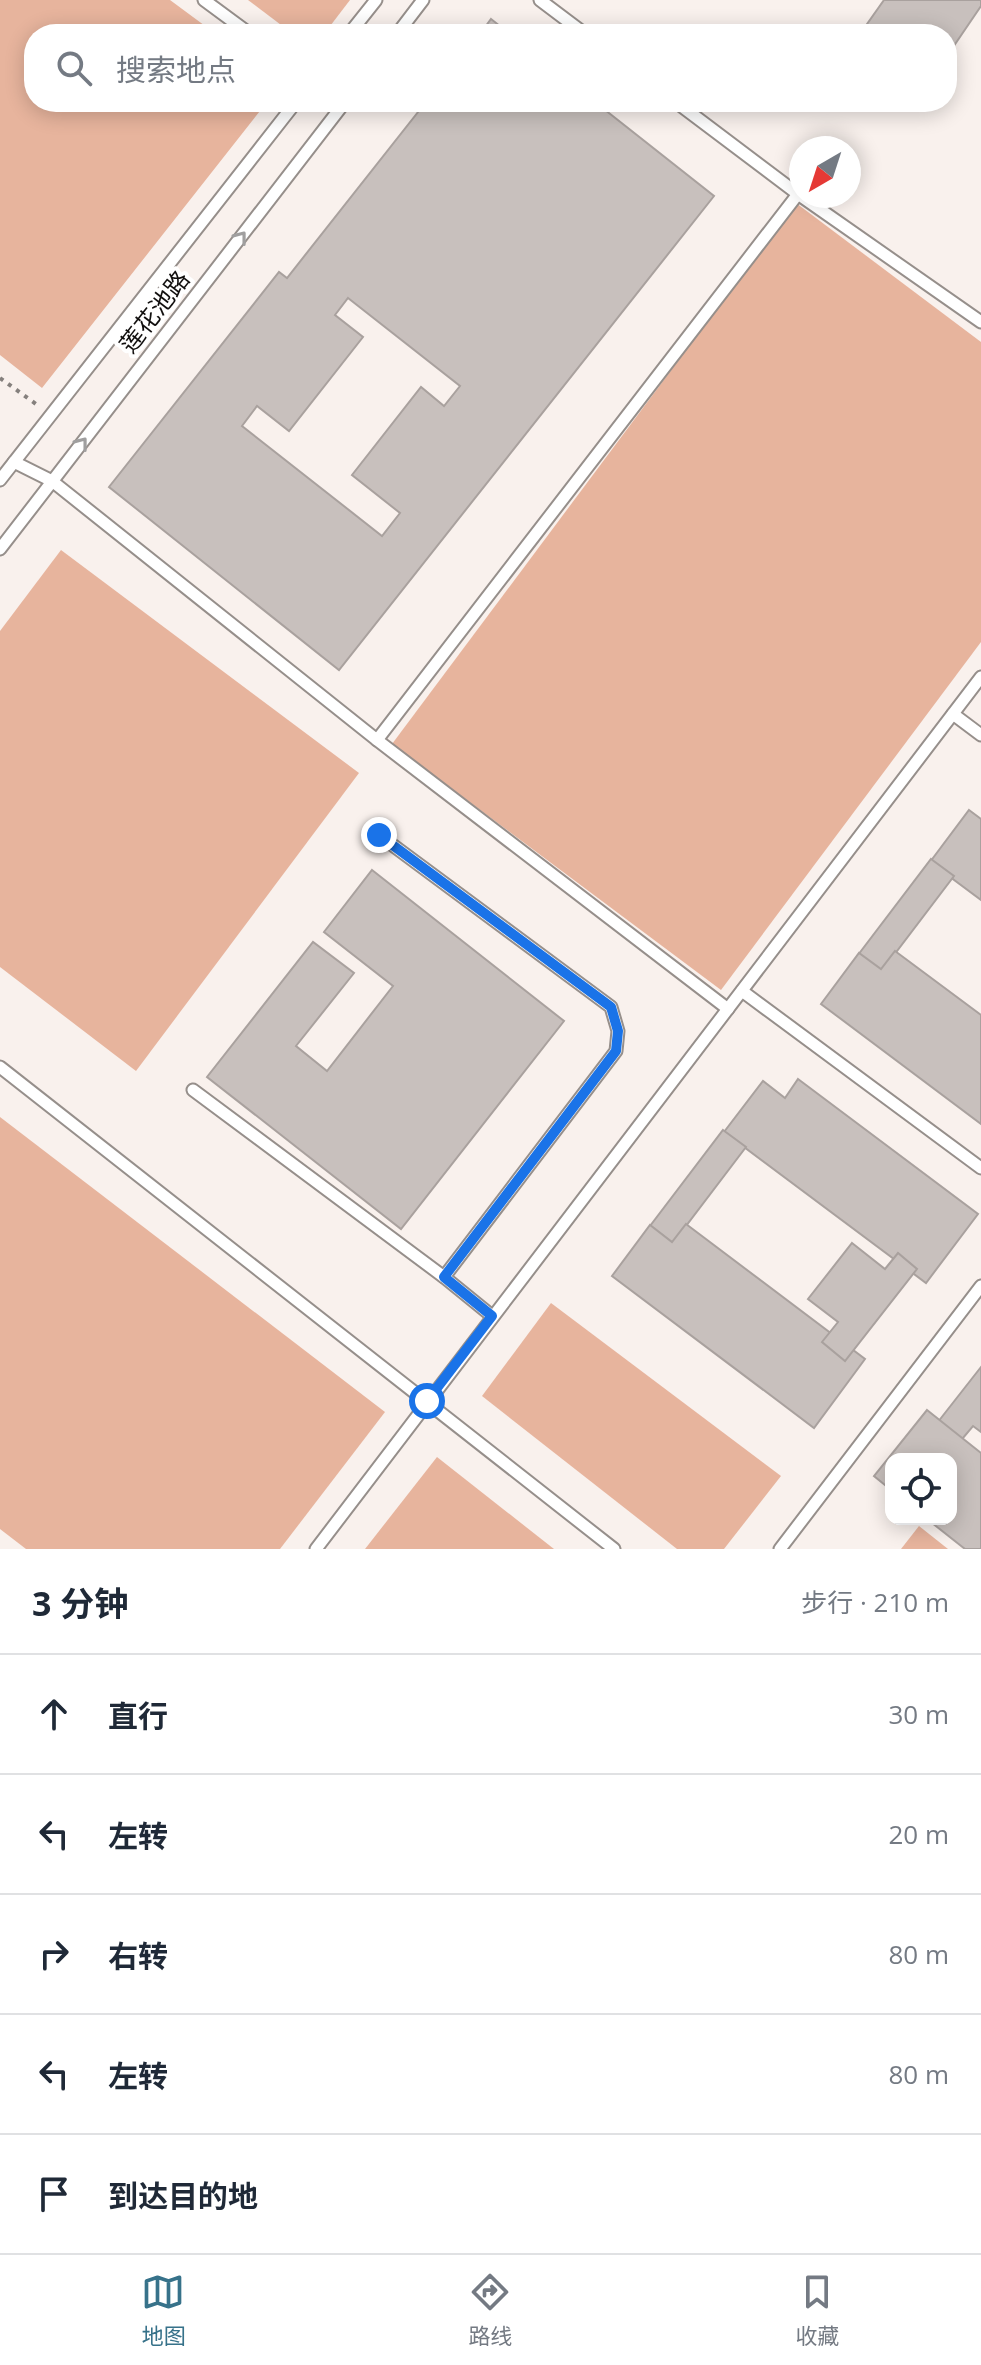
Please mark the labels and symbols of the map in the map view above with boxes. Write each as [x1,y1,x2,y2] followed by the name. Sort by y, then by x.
[789,136,861,208] north arrow
[231,231,245,246] one-way arrow
[111,263,196,359] street label: 莲花池路
[72,437,86,452] one-way arrow
[361,817,397,853] route end
[409,1383,445,1419] route start

